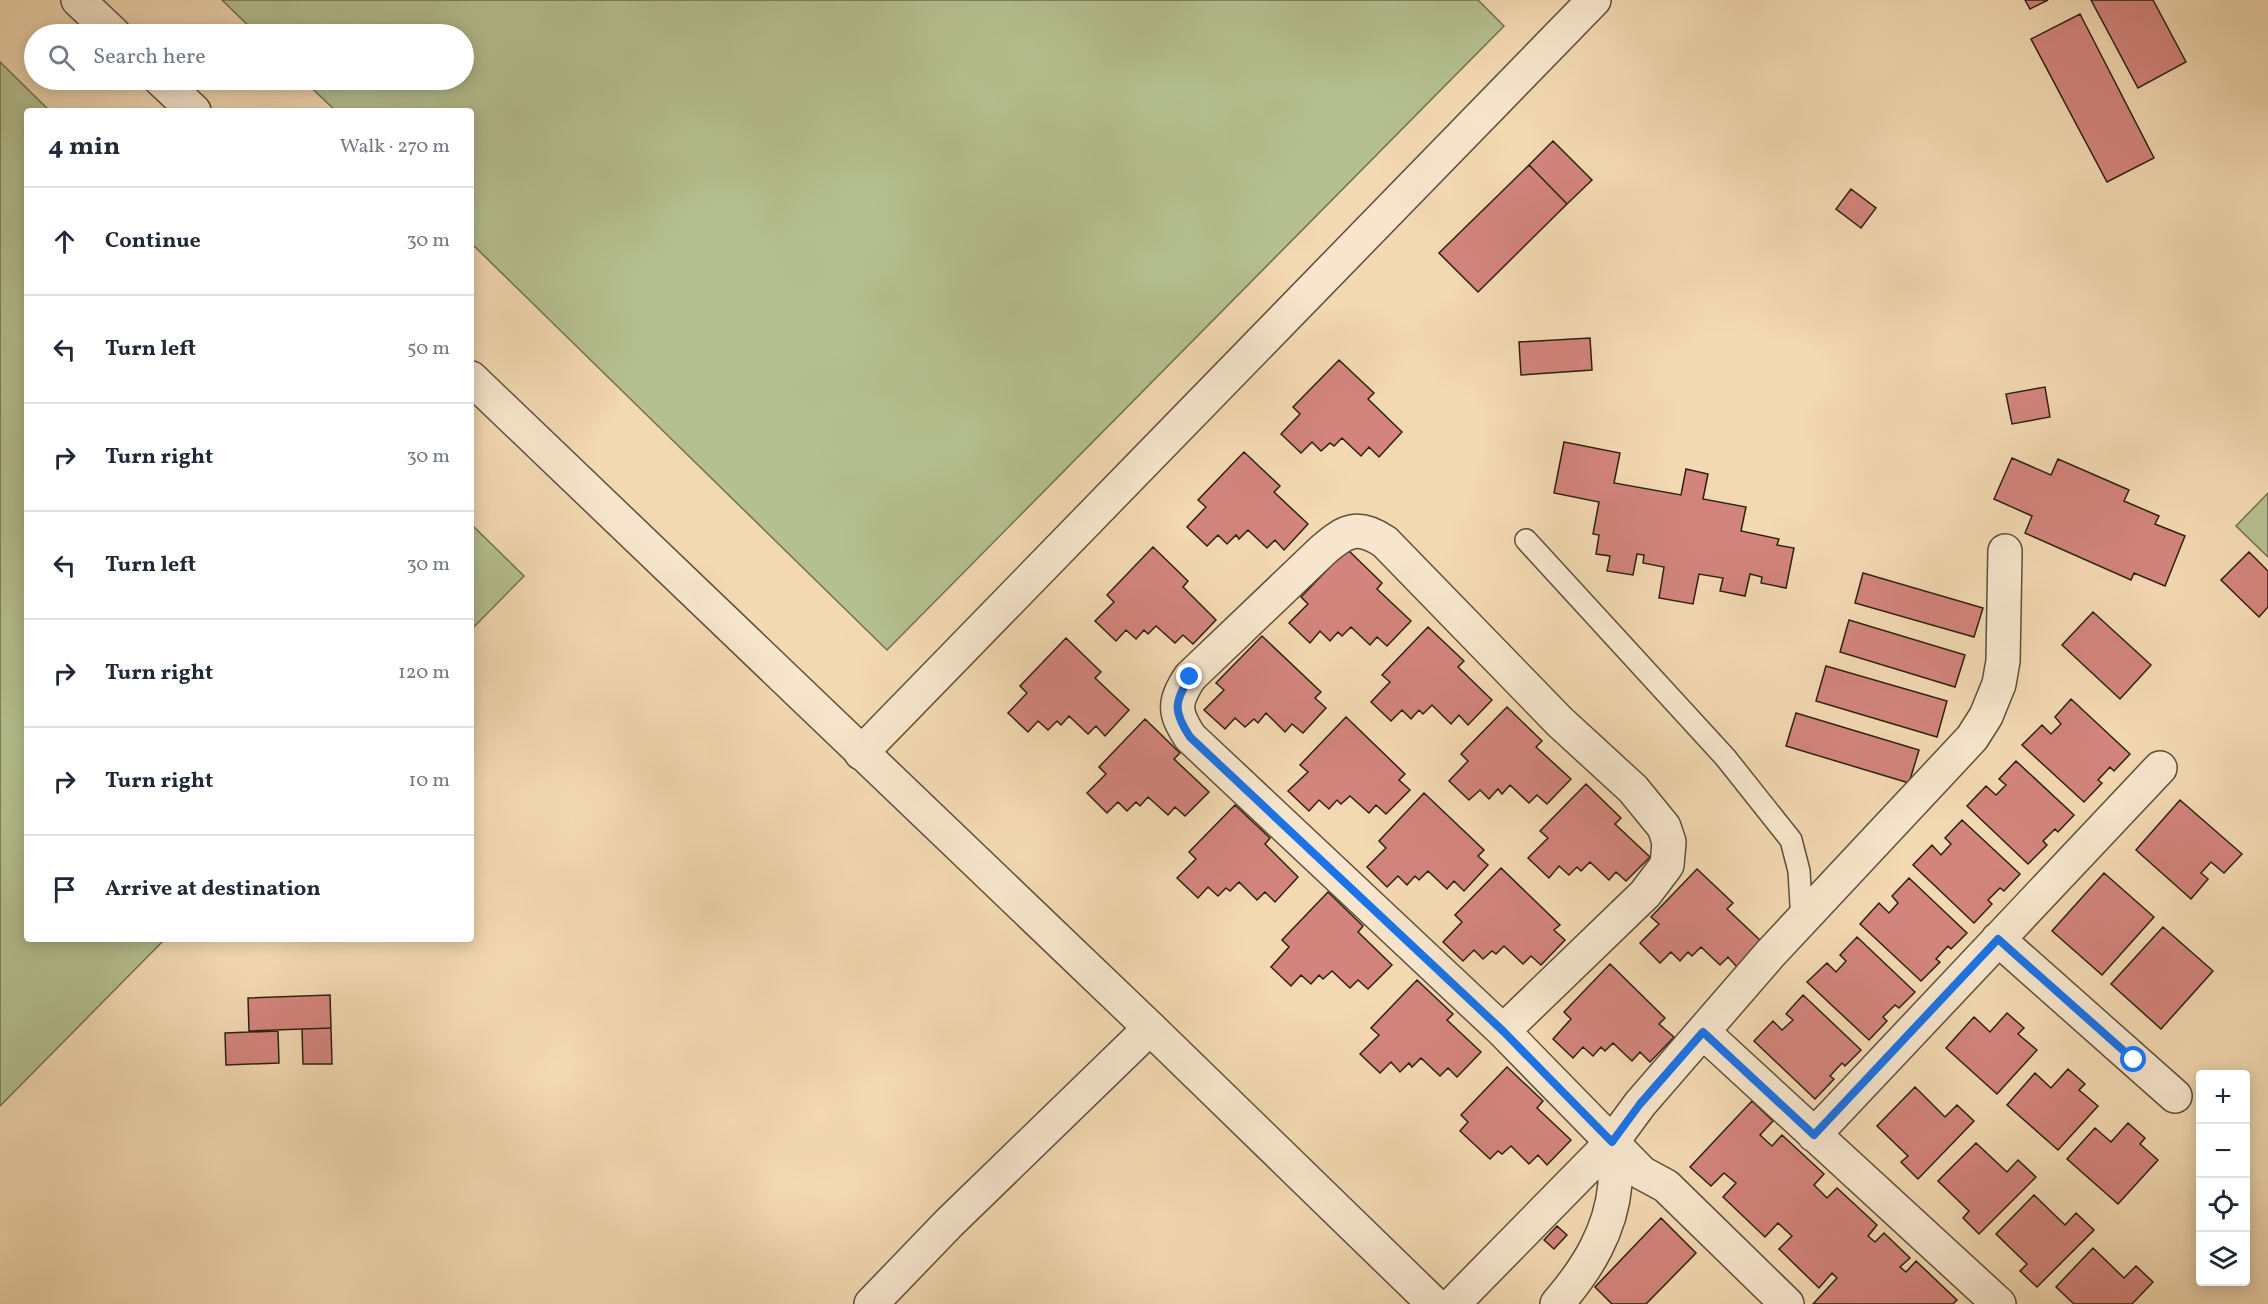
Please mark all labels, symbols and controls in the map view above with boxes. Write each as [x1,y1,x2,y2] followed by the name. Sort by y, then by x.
[24,24,474,90] search box
[45,41,78,74] icon: search
[93,42,206,73] text: Search here
[48,129,120,165] text: 4 min
[340,133,450,161] text: Walk · 270 m
[48,225,81,258] icon: ahead
[105,226,201,257] text: Continue
[406,227,450,255] text: 30 m
[48,333,81,366] icon: left
[105,334,196,365] text: Turn left
[407,335,450,363] text: 50 m
[48,441,81,474] icon: right
[105,442,213,473] text: Turn right
[406,443,450,471] text: 30 m
[48,549,81,582] icon: left
[105,550,196,581] text: Turn left
[406,551,450,579] text: 30 m
[48,657,81,690] icon: right
[105,658,213,689] text: Turn right
[398,659,450,687] text: 120 m
[1176,663,1202,689] route end
[48,765,81,798] icon: right
[105,766,213,797] text: Turn right
[409,767,450,795] text: 10 m
[48,873,81,906] icon: arrive
[105,874,321,905] text: Arrive at destination
[2120,1046,2146,1072] route start
[2196,1070,2250,1286] map controls
[2196,1070,2250,1124] button: +
[2196,1124,2250,1178] button: −
[2196,1178,2250,1232] button: locate
[2196,1232,2250,1286] button: layers

